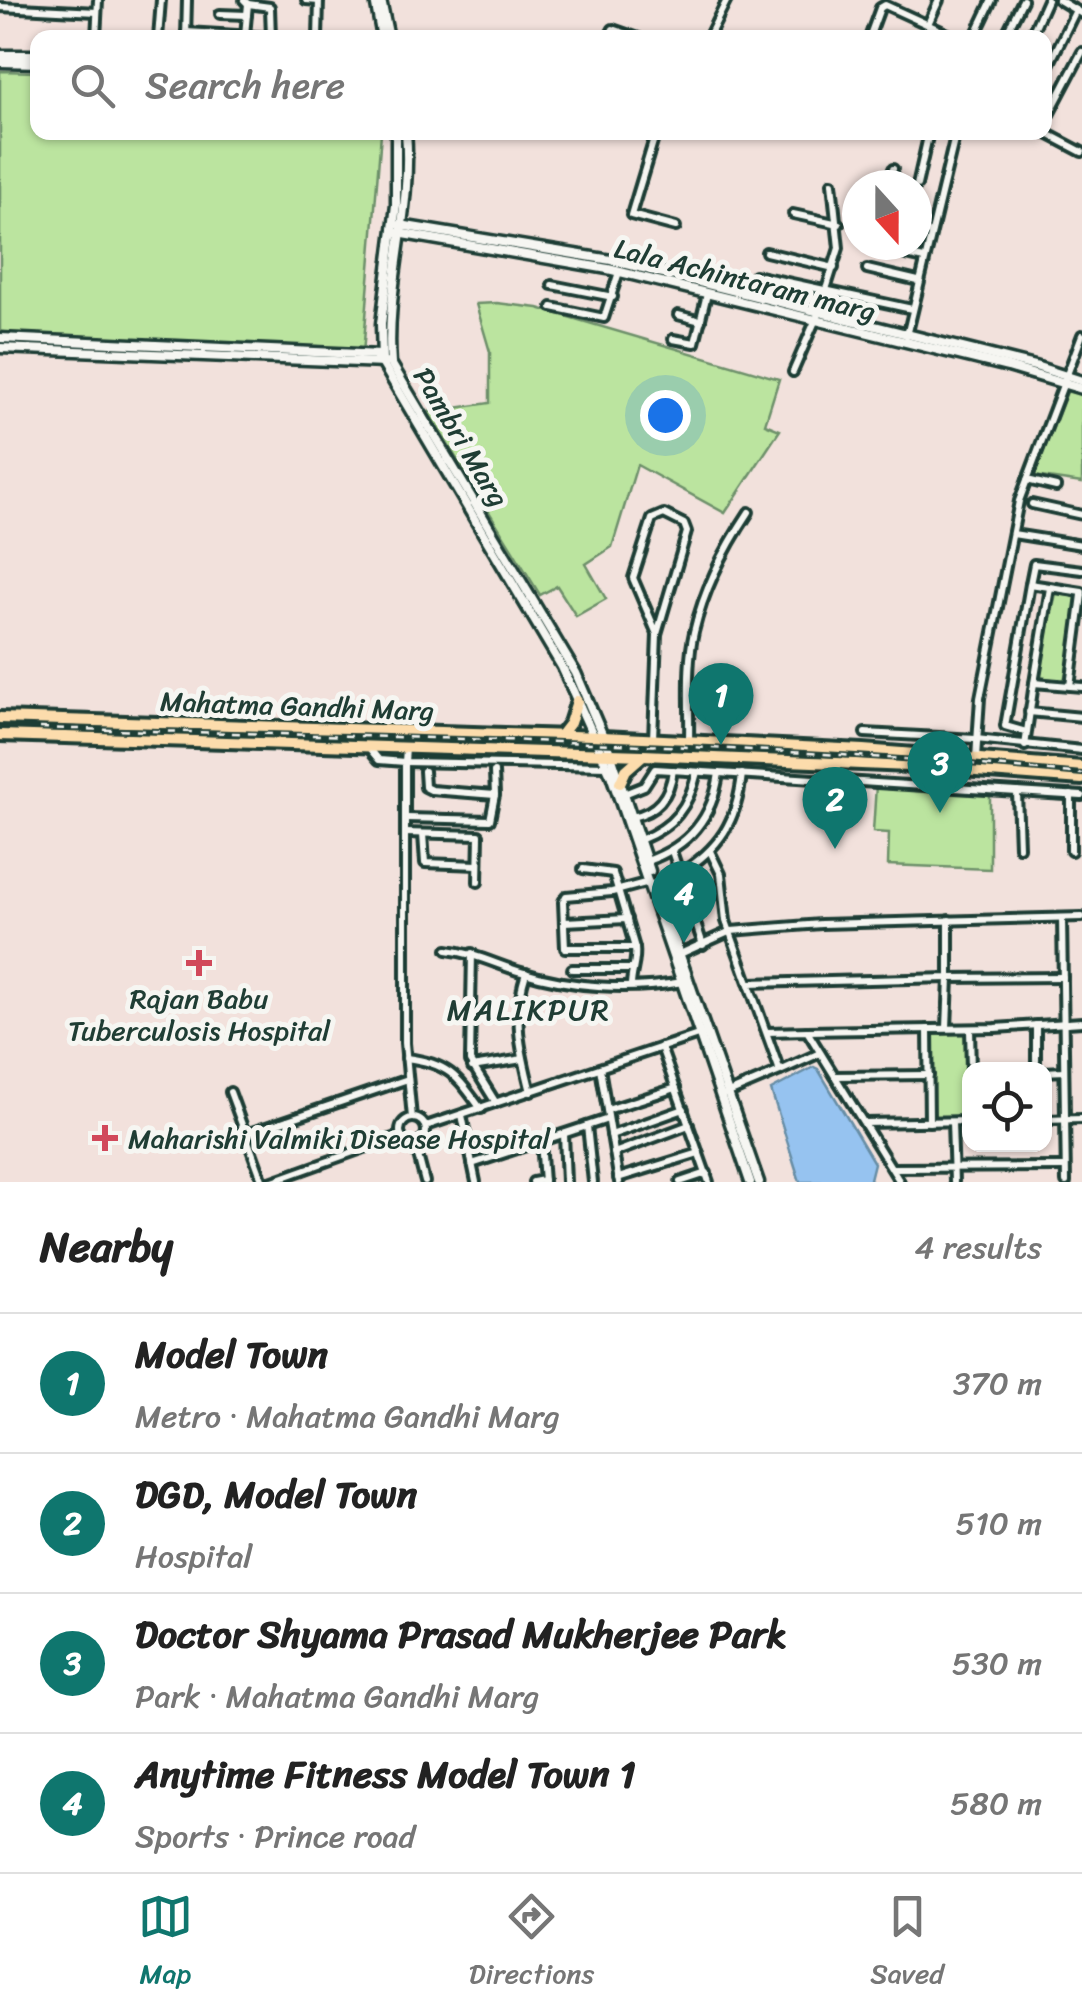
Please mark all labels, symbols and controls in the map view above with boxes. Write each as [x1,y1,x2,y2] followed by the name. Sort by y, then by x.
[30,30,1052,140] search box
[145,52,345,119] text: Search here
[65,58,120,113] icon: search
[842,170,932,260] north arrow
[609,224,881,336] street label: Lala Achintaram marg
[400,357,522,517] street label: Pambri Marg
[640,390,691,441] your location
[688,662,754,745] pin: 1
[159,677,435,735] street label: Mahatma Gandhi Marg
[908,730,972,813] pin: 3
[802,766,868,849] pin: 2
[652,860,716,943] pin: 4
[186,950,212,976] marker: Rajan Babu Tuberculosis Hospital
[68,974,331,1055] place label: Rajan Babu Tuberculosis Hospital
[447,983,611,1037] district label: MALIKPUR
[962,1062,1052,1152] map controls
[962,1062,1052,1152] button: locate
[128,1114,551,1163] place label: Maharishi Valmiki Disease Hospital
[92,1125,118,1151] marker: Maharishi Valmiki Disease Hospital
[40,1210,173,1284] text: Nearby
[914,1219,1042,1276] text: 4 results
[135,1321,328,1388] text: Model Town
[66,1355,79,1412] text: 1
[953,1355,1042,1412] text: 370 m
[135,1388,560,1445] text: Metro · Mahatma Gandhi Marg
[135,1461,417,1528] text: DGD, Model Town
[63,1495,82,1552] text: 2
[956,1495,1042,1552] text: 510 m
[135,1528,252,1585] text: Hospital
[135,1601,787,1668] text: Doctor Shyama Prasad Mukherjee Park
[64,1635,81,1692] text: 3
[952,1635,1042,1692] text: 530 m
[135,1668,539,1725] text: Park · Mahatma Gandhi Marg
[135,1741,636,1808] text: Anytime Fitness Model Town 1
[62,1775,83,1832] text: 4
[950,1775,1042,1832] text: 580 m
[135,1808,415,1865] text: Sports · Prince road
[138,1889,193,1998] tab: Map
[469,1889,594,1998] tab: Directions
[870,1889,944,1998] tab: Saved

